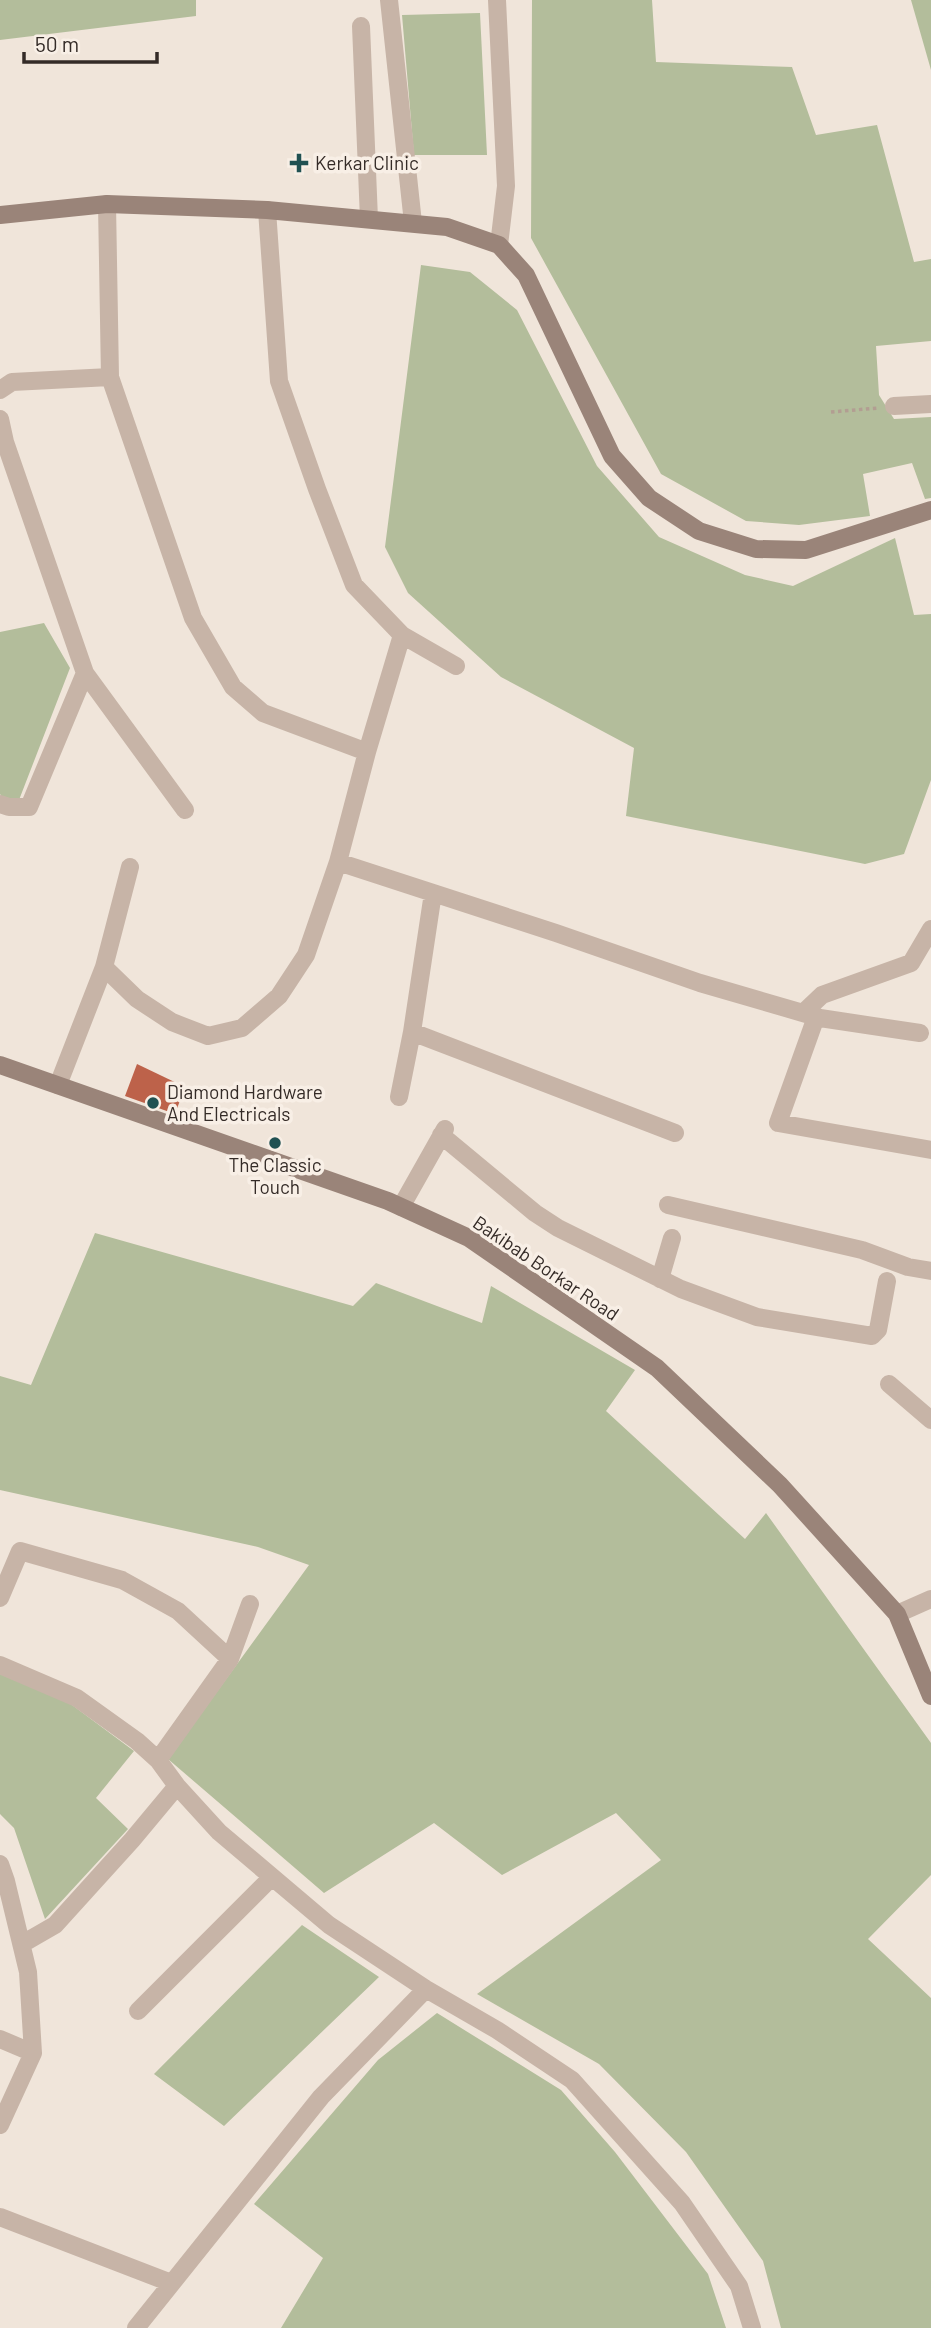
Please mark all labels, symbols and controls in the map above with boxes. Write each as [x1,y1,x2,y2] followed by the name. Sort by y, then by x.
[24,21,158,65] scale bar
[35,31,79,56] text: 50 m
[315,151,419,174] place label: Kerkar Clinic
[289,153,309,173] marker: Kerkar Clinic
[167,1080,323,1125] place label: Diamond Hardware And Electricals
[145,1095,161,1111] marker: Diamond Hardware And Electricals
[267,1135,283,1151] marker: The Classic Touch
[228,1153,322,1198] place label: The Classic Touch
[469,1210,624,1325] street label: Bakibab Borkar Road

